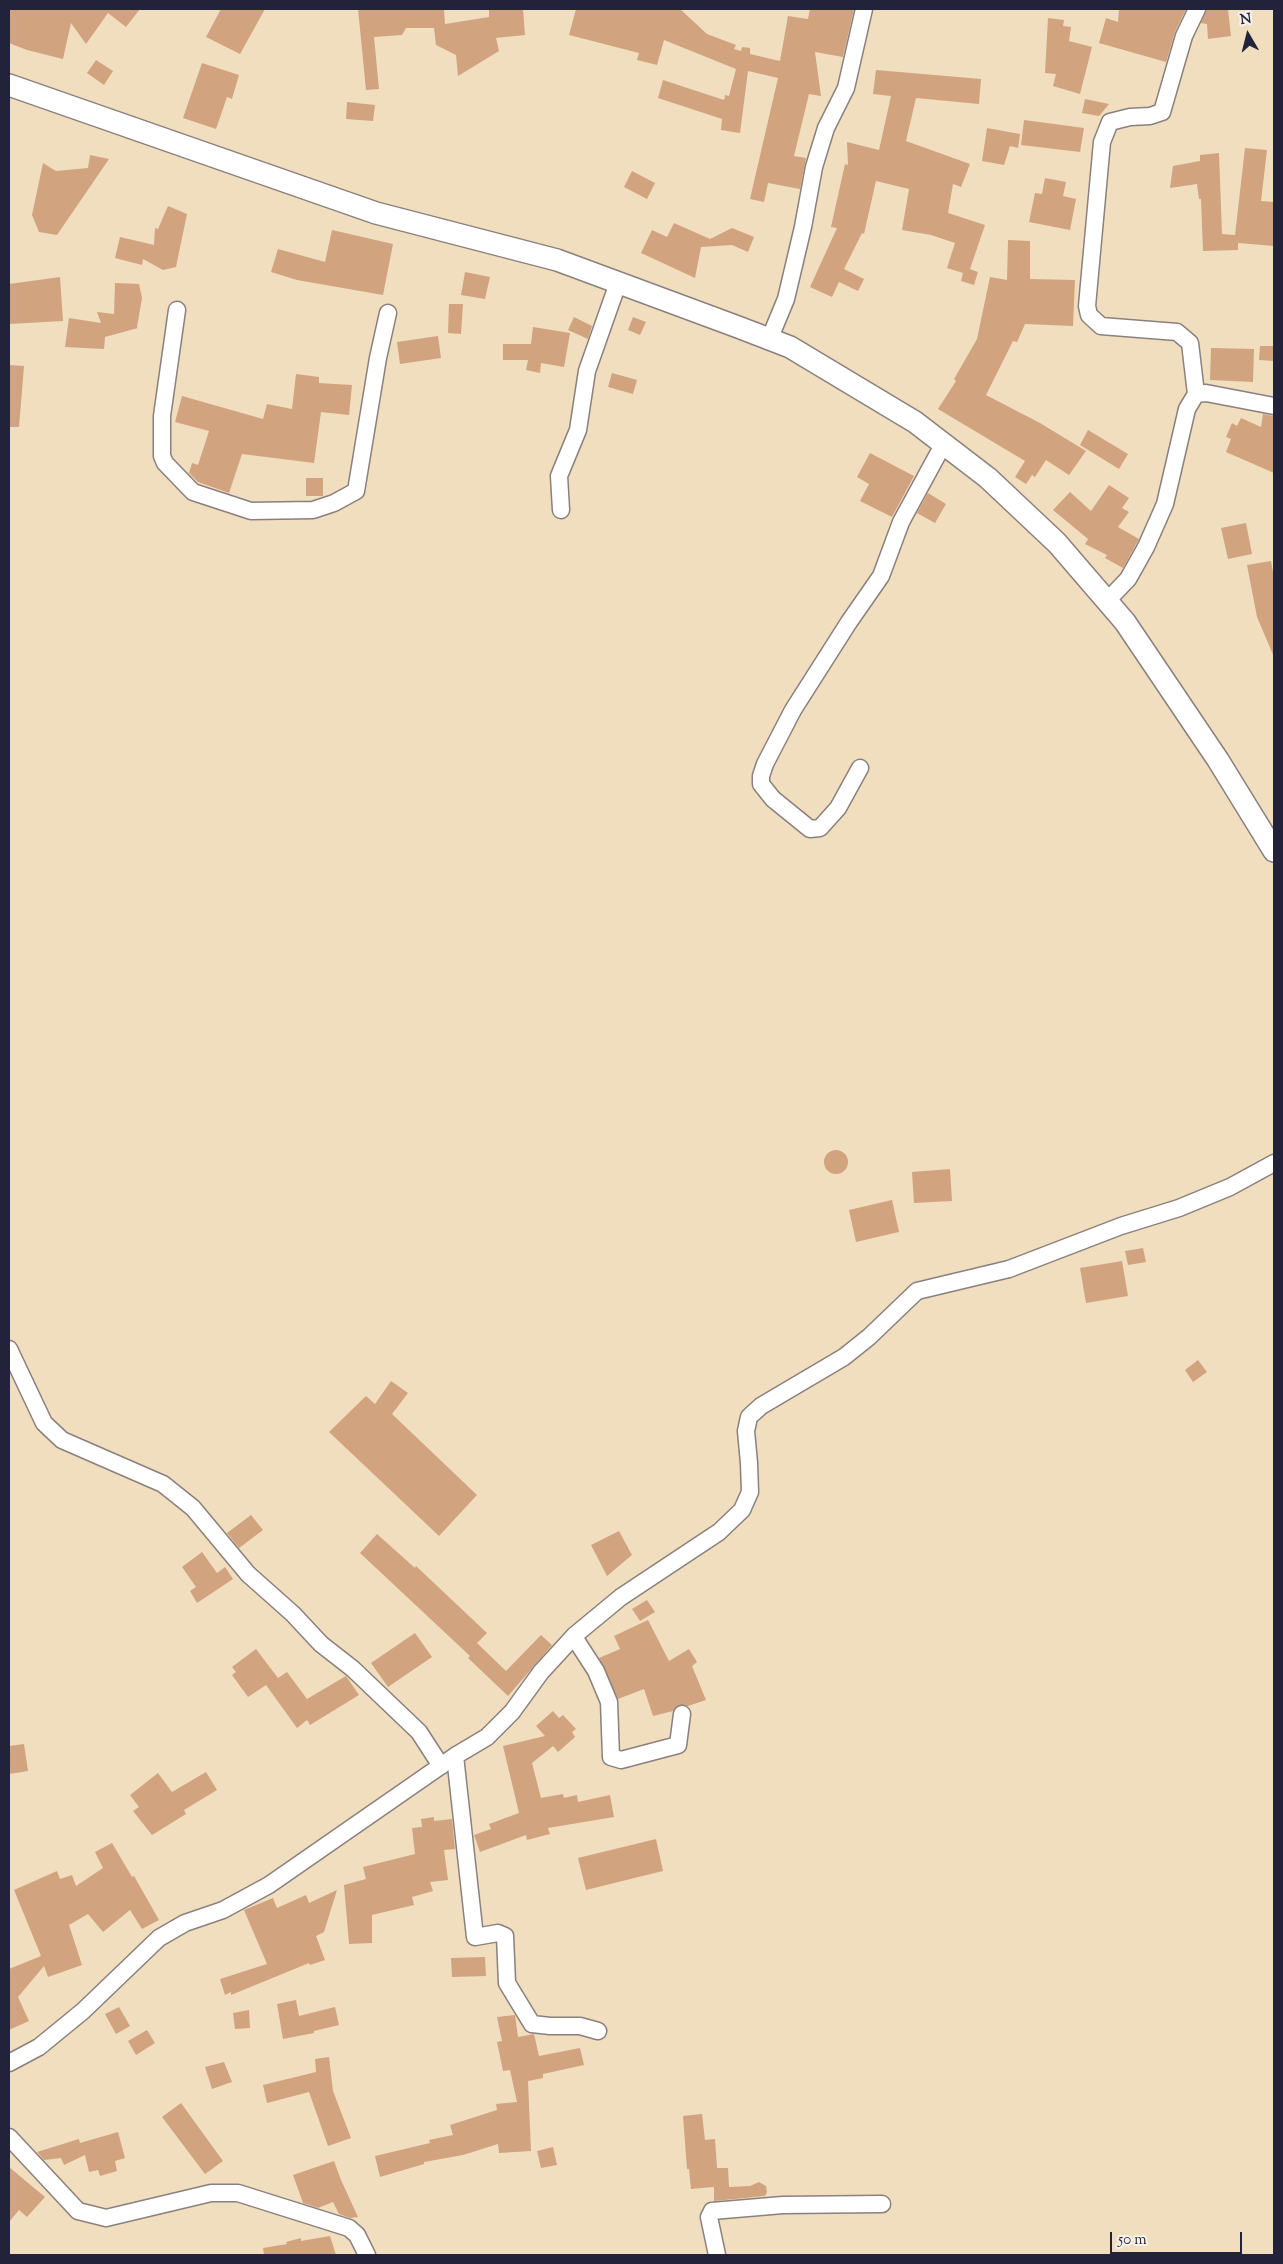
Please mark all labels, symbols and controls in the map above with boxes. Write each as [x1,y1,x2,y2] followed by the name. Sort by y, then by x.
[1239,9,1253,31] text: N
[1223,10,1273,60] north arrow
[1113,2222,1246,2254] scale bar
[1118,2230,1147,2251] text: 50 m

